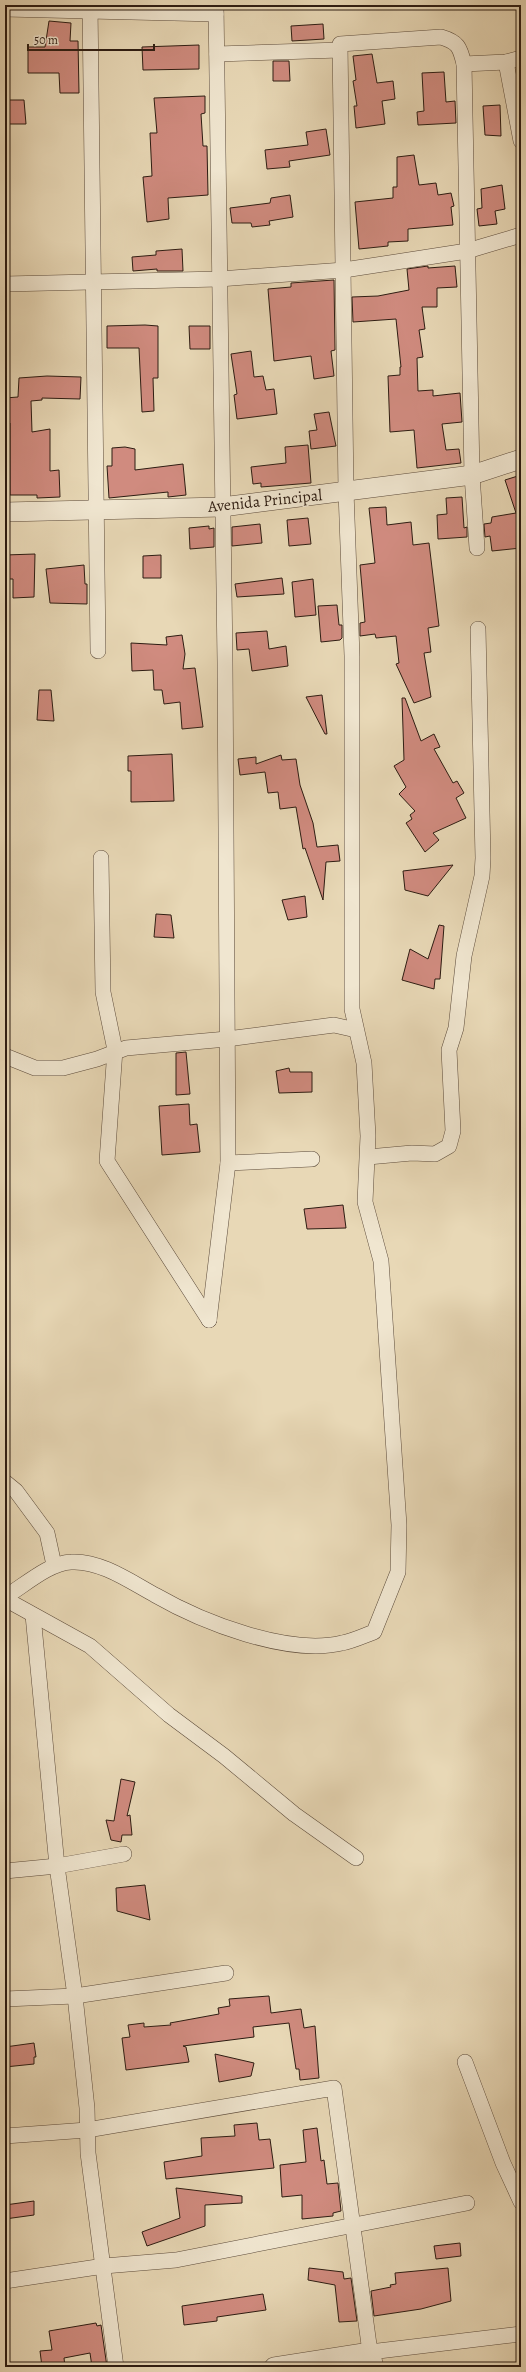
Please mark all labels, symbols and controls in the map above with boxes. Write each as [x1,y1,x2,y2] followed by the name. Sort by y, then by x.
[28,26,154,52] scale bar
[34,32,58,48] text: 50 m
[206,484,323,518] street label: Avenida Principal

